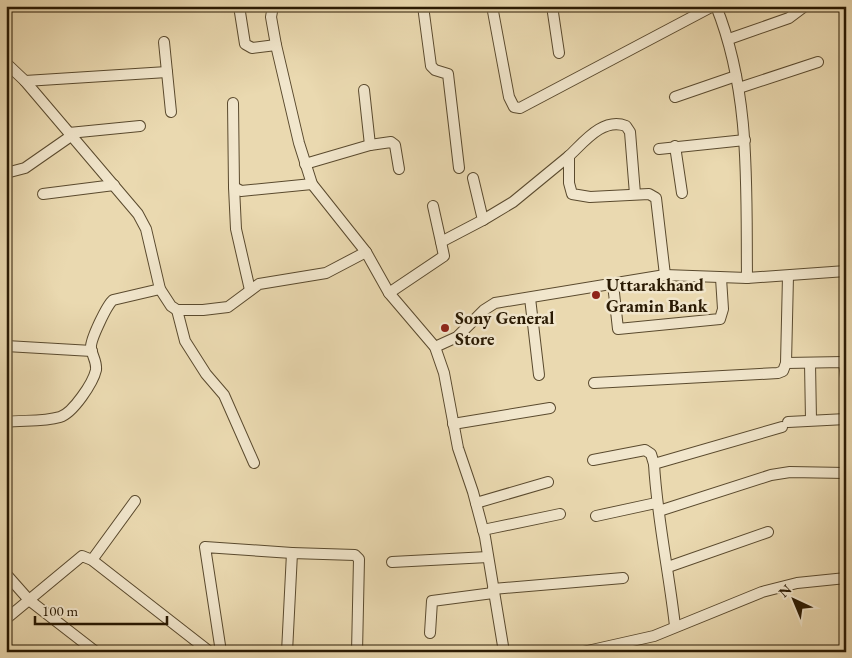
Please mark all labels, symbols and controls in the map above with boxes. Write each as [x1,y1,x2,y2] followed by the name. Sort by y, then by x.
[606,273,709,317] place label: Uttarakhand Gramin Bank
[590,289,602,301] marker: Uttarakhand Gramin Bank
[455,306,554,350] place label: Sony General Store
[439,322,451,334] marker: Sony General Store
[770,576,820,626] north arrow
[775,580,796,601] text: N
[35,593,168,625] scale bar
[42,601,79,620] text: 100 m

